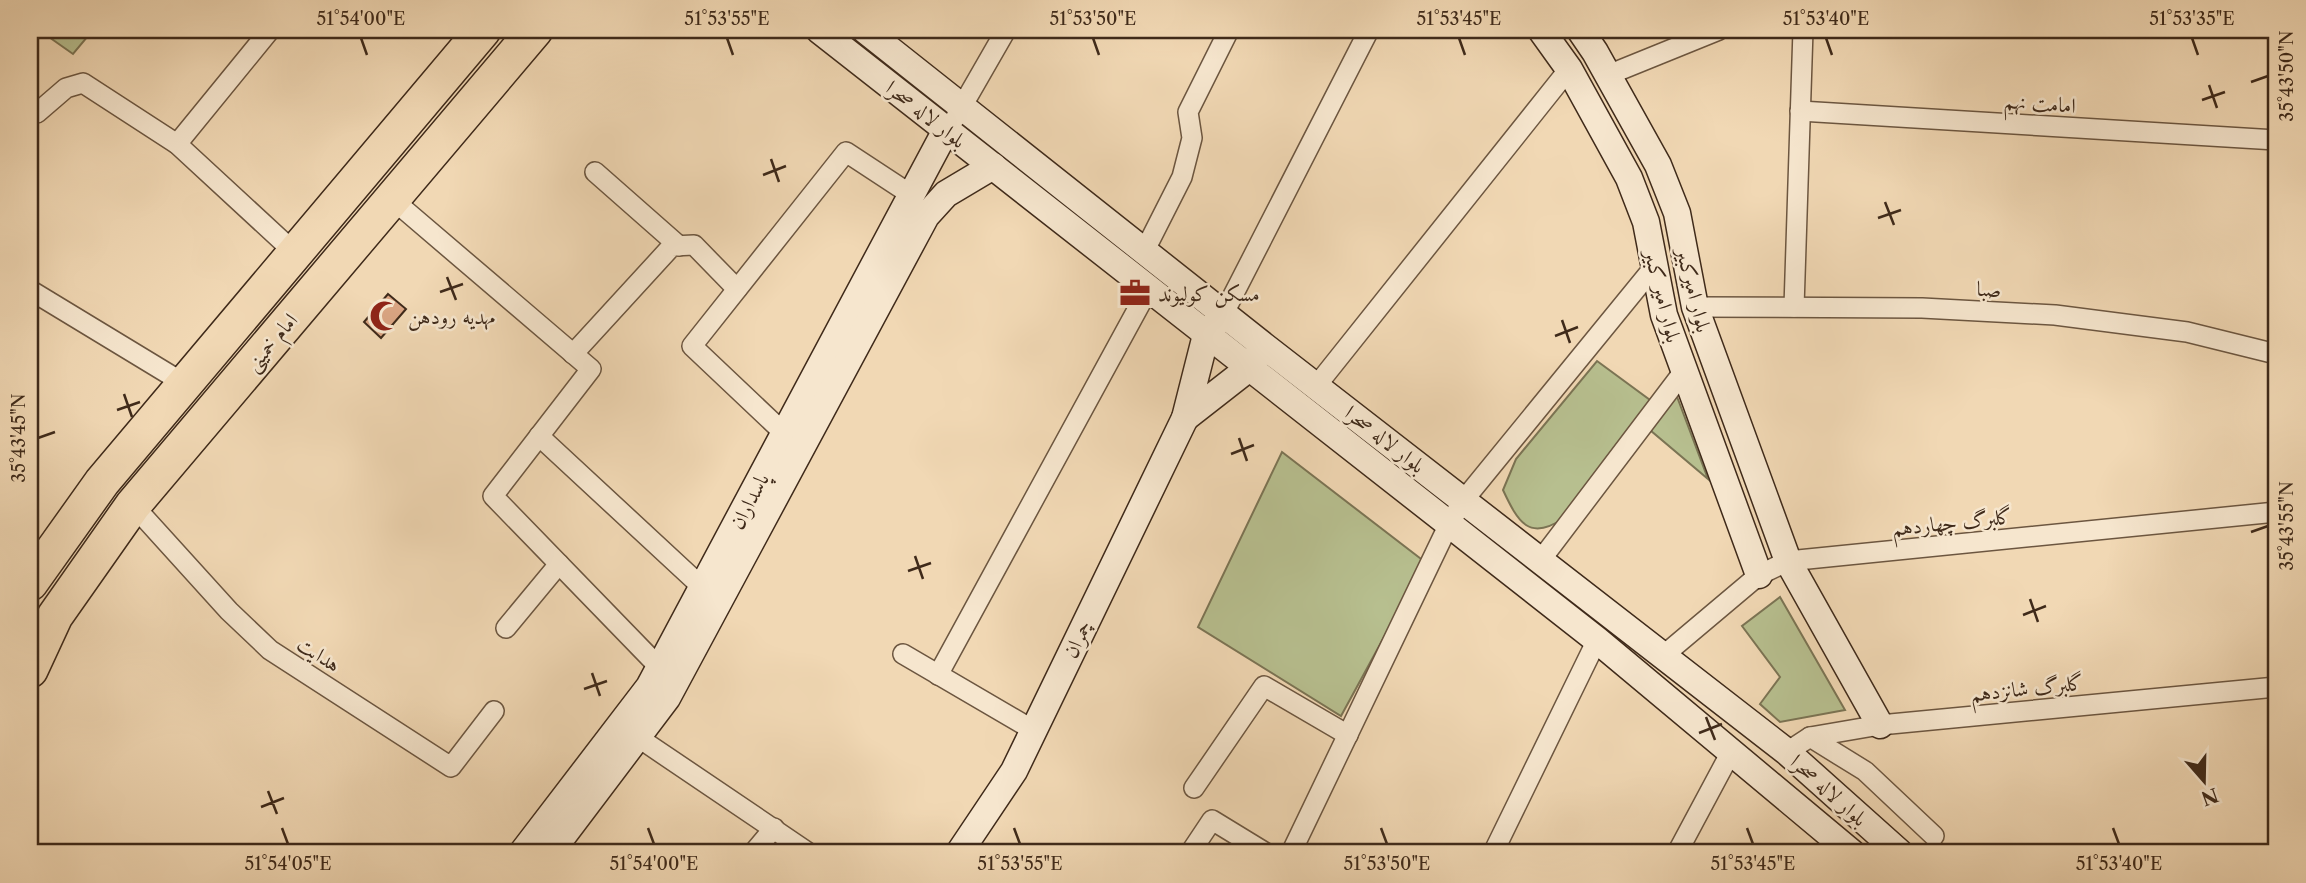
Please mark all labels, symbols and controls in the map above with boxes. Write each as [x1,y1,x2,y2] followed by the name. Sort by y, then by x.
[317,8,405,30] text: 51°54'00"E
[684,8,770,30] text: 51°53'55"E
[1050,8,1136,30] text: 51°53'50"E
[1416,8,1502,30] text: 51°53'45"E
[1783,8,1869,30] text: 51°53'40"E
[2149,8,2235,30] text: 51°53'35"E
[2276,30,2298,122] text: 35°43'50"N
[880,75,971,154] street label: بلوار لاله صحرا
[2003,88,2077,126] street label: امامت نهم
[1670,243,1717,335] street label: بلوار امیرکبیر
[1638,245,1687,345] street label: بلوار امیر کبیر
[1118,276,1152,310] office icon: مسکن کولیوند
[1976,276,2002,303] street label: صبا
[1158,281,1260,308] place label: مسکن کولیوند
[368,299,402,333] mosque icon: مهدیه رودهن
[408,304,495,331] place label: مهدیه رودهن
[239,308,307,380] street label: امام خمینی
[8,393,30,483] text: 35°43'45"N
[1339,400,1430,479] street label: بلوار لاله صحرا
[724,468,777,535] street label: پاسداران
[2276,481,2298,571] text: 35°43'55"N
[1891,503,2014,549] street label: گلبرگ چهاردهم
[1057,616,1098,662] street label: چمران
[292,631,345,678] street label: هدایت
[1969,670,2086,714] street label: گلبرگ شانزدهم
[2170,746,2240,816] north arrow
[1785,749,1873,832] street label: بلوار لاله صحرا
[2198,783,2221,810] text: N
[244,853,332,875] text: 51°54'05"E
[610,853,698,875] text: 51°54'00"E
[977,853,1063,875] text: 51°53'55"E
[1344,853,1430,875] text: 51°53'50"E
[1710,853,1796,875] text: 51°53'45"E
[2076,853,2162,875] text: 51°53'40"E

